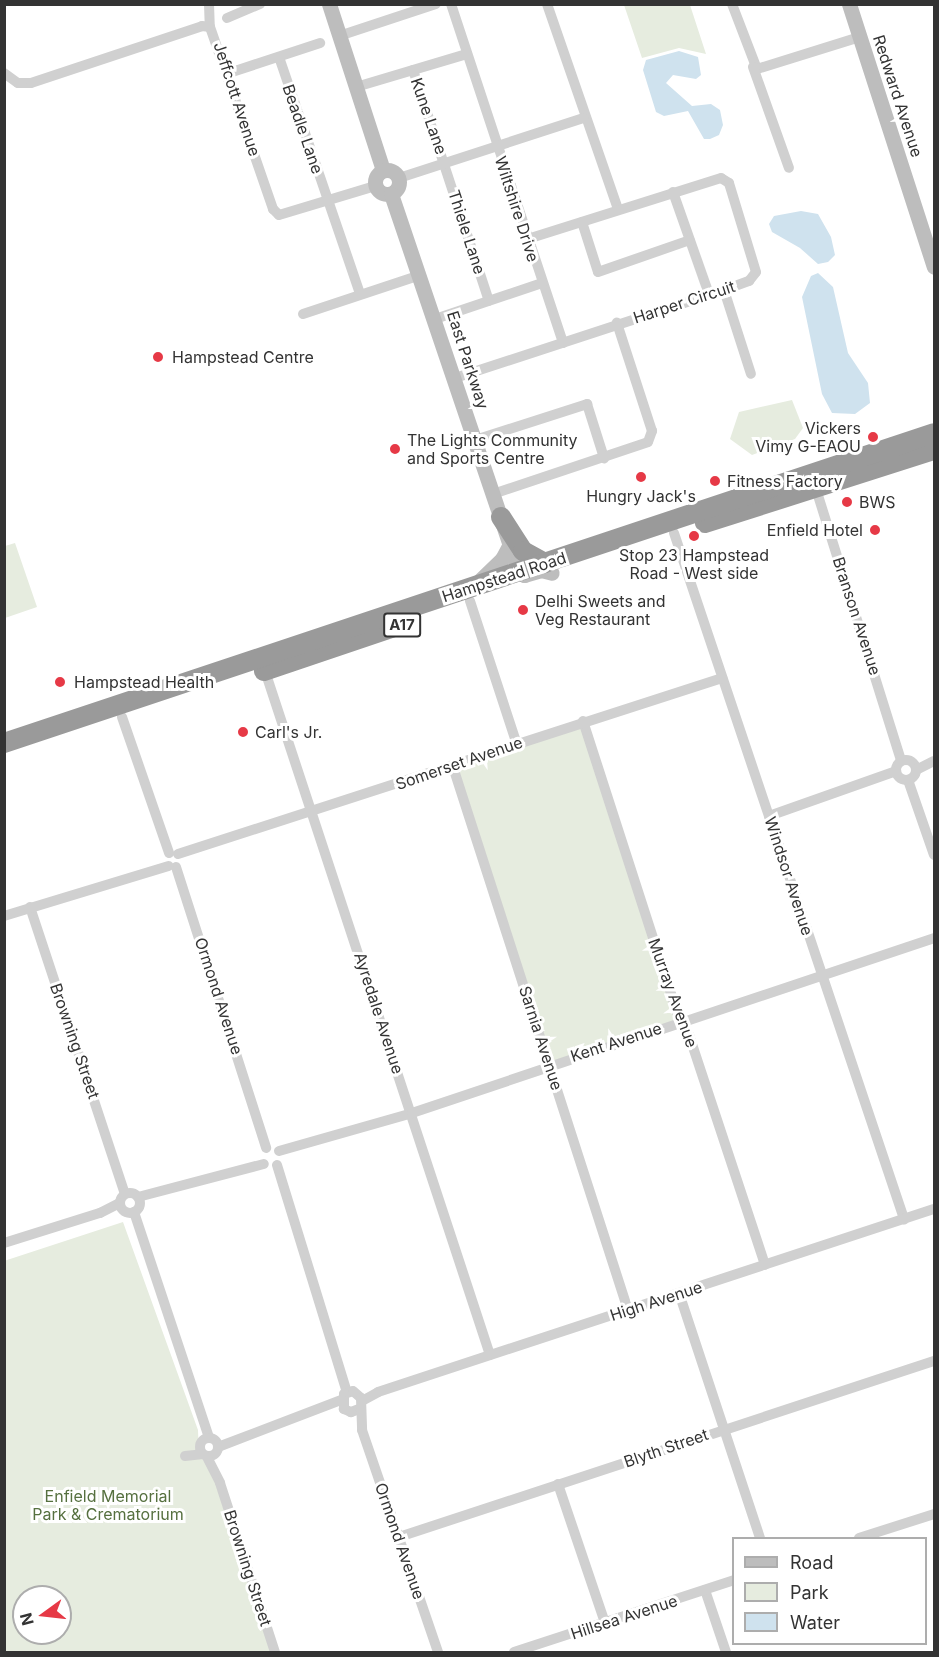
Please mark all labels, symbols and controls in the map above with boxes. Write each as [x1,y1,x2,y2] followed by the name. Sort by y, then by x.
[869,32,927,160] street label: Redward Avenue
[210,40,264,158] street label: Jeffcott Avenue
[407,75,451,157] street label: Kune Lane
[279,82,327,176] street label: Beadle Lane
[491,154,543,264] street label: Wiltshire Drive
[444,187,490,277] street label: Thiele Lane
[631,277,737,327] street label: Harper Circuit
[443,309,493,411] street label: East Parkway
[172,347,314,367] place label: Hampstead Centre
[149,348,167,366] marker: Hampstead Centre
[755,418,861,456] place label: Vickers Vimy G-EAOU
[407,430,577,468] place label: The Lights Community and Sports Centre
[866,430,880,444] marker: Vickers Vimy G-EAOU
[388,442,402,456] marker: The Lights Community and Sports Centre
[634,470,648,484] marker: Hungry Jack's
[727,471,843,491] place label: Fitness Factory
[708,474,722,488] marker: Fitness Factory
[586,486,696,506] place label: Hungry Jack's
[859,492,896,512] place label: BWS
[840,495,854,509] marker: BWS
[767,520,863,540] place label: Enfield Hotel
[868,523,882,537] marker: Enfield Hotel
[687,529,701,543] marker: Stop 23 Hampstead Road - West side
[619,545,769,583] place label: Stop 23 Hampstead Road - West side
[439,548,569,606] street label: Hampstead Road
[829,554,885,678] street label: Branson Avenue
[535,591,666,629] place label: Delhi Sweets and Veg Restaurant
[516,603,530,617] marker: Delhi Sweets and Veg Restaurant
[382,613,422,637] road number: A17
[74,672,214,692] place label: Hampstead Health
[51,673,69,691] marker: Hampstead Health
[255,722,322,742] place label: Carl's Jr.
[236,725,250,739] marker: Carl's Jr.
[393,732,525,794] street label: Somerset Avenue
[761,814,817,938] street label: Windsor Avenue
[191,935,247,1057] street label: Ormond Avenue
[644,936,702,1050] street label: Murray Avenue
[350,950,408,1076] street label: Ayredale Avenue
[46,981,104,1101] street label: Browning Street
[515,983,567,1093] street label: Sarnia Avenue
[568,1018,664,1066] street label: Kent Avenue
[608,1277,704,1325] street label: High Avenue
[621,1425,711,1471] street label: Blyth Street
[371,1480,429,1602] street label: Ormond Avenue
[32,1486,184,1524] park label: Enfield Memorial Park & Crematorium
[220,1508,276,1628] street label: Browning Street
[732,1537,927,1645] legend
[790,1552,833,1573] text: Road
[790,1582,829,1603] text: Park
[12,1585,72,1645] north arrow
[568,1591,680,1643] street label: Hillsea Avenue
[15,1611,38,1628] text: N
[790,1612,840,1633] text: Water

